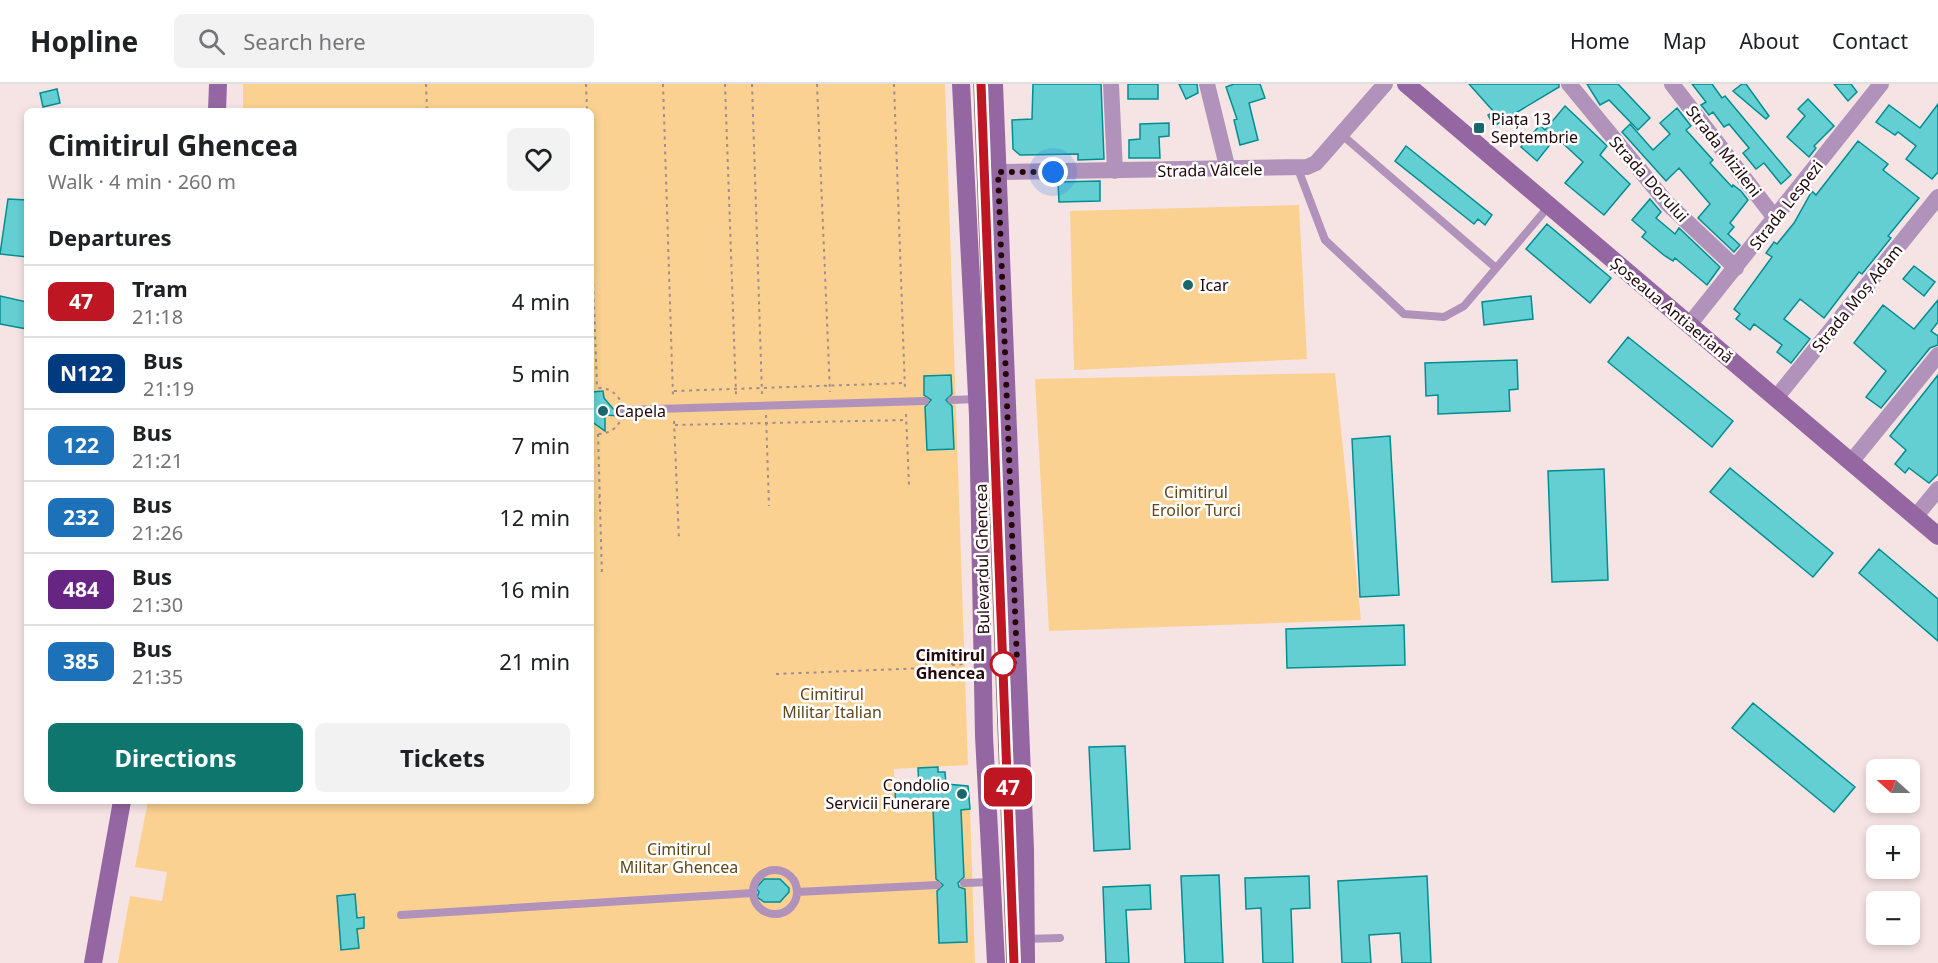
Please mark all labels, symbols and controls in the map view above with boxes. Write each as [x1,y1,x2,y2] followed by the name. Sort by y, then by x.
[174,14,594,68] search box
[30,22,138,60] text: Hopline
[195,25,228,58] icon: search
[243,26,366,56] text: Search here
[1570,27,1630,55] text: Home
[1663,27,1706,55] text: Map
[1739,27,1799,55] text: About
[1832,27,1908,55] text: Contact
[1681,101,1767,201] street label: Strada Mizileni
[1491,108,1578,148] place label: Piața 13 Septembrie
[1472,121,1486,135] marker: Piața 13 Septembrie
[48,126,298,164] text: Cimitirul Ghencea
[507,128,570,191] button: heart
[1604,131,1694,227] street label: Strada Dorului
[1744,156,1828,254] street label: Strada Lespezi
[1038,157,1068,187] your location
[1157,158,1263,182] street label: Strada Vâlcele
[48,168,236,195] text: Walk · 4 min · 260 m
[48,222,172,252] text: Departures
[1807,239,1907,357] street label: Strada Moș Adam
[1606,252,1738,368] street label: Șoseaua Antiaeriană
[132,273,188,303] text: Tram
[1200,274,1229,296] place label: Icar
[1181,278,1195,292] marker: Icar
[512,286,570,316] text: 4 min
[69,287,93,315] text: 47
[132,303,183,330] text: 21:18
[143,345,183,375] text: Bus
[512,358,570,388] text: 5 min
[60,359,113,387] text: N122
[143,375,194,402] text: 21:19
[615,400,666,422] place label: Capela
[596,404,610,418] marker: Capela
[132,417,172,447] text: Bus
[512,430,570,460] text: 7 min
[63,431,99,459] text: 122
[132,447,183,474] text: 21:21
[1151,481,1241,521] park label: Cimitirul Eroilor Turci
[970,483,994,635] street label: Bulevardul Ghencea
[132,489,172,519] text: Bus
[499,502,570,532] text: 12 min
[63,503,99,531] text: 232
[132,519,183,546] text: 21:26
[132,561,172,591] text: Bus
[499,574,570,604] text: 16 min
[63,575,99,603] text: 484
[132,591,183,618] text: 21:30
[132,633,172,663] text: Bus
[916,644,985,684] place label: Cimitirul Ghencea
[499,646,570,676] text: 21 min
[63,647,99,675] text: 385
[990,651,1016,677] marker: Cimitirul Ghencea
[132,663,183,690] text: 21:35
[782,683,882,723] park label: Cimitirul Militar Italian
[48,723,303,792] button: Directions
[315,723,570,792] button: Tickets
[1866,759,1920,813] north arrow
[1866,759,1920,945] map controls
[981,768,1035,806] line badge: 47
[996,773,1020,801] text: 47
[826,774,950,814] place label: Condolio Servicii Funerare
[955,787,969,801] marker: Condolio Servicii Funerare
[1866,825,1920,879] button: +
[620,838,738,878] park label: Cimitirul Militar Ghencea
[1866,891,1920,945] button: −

